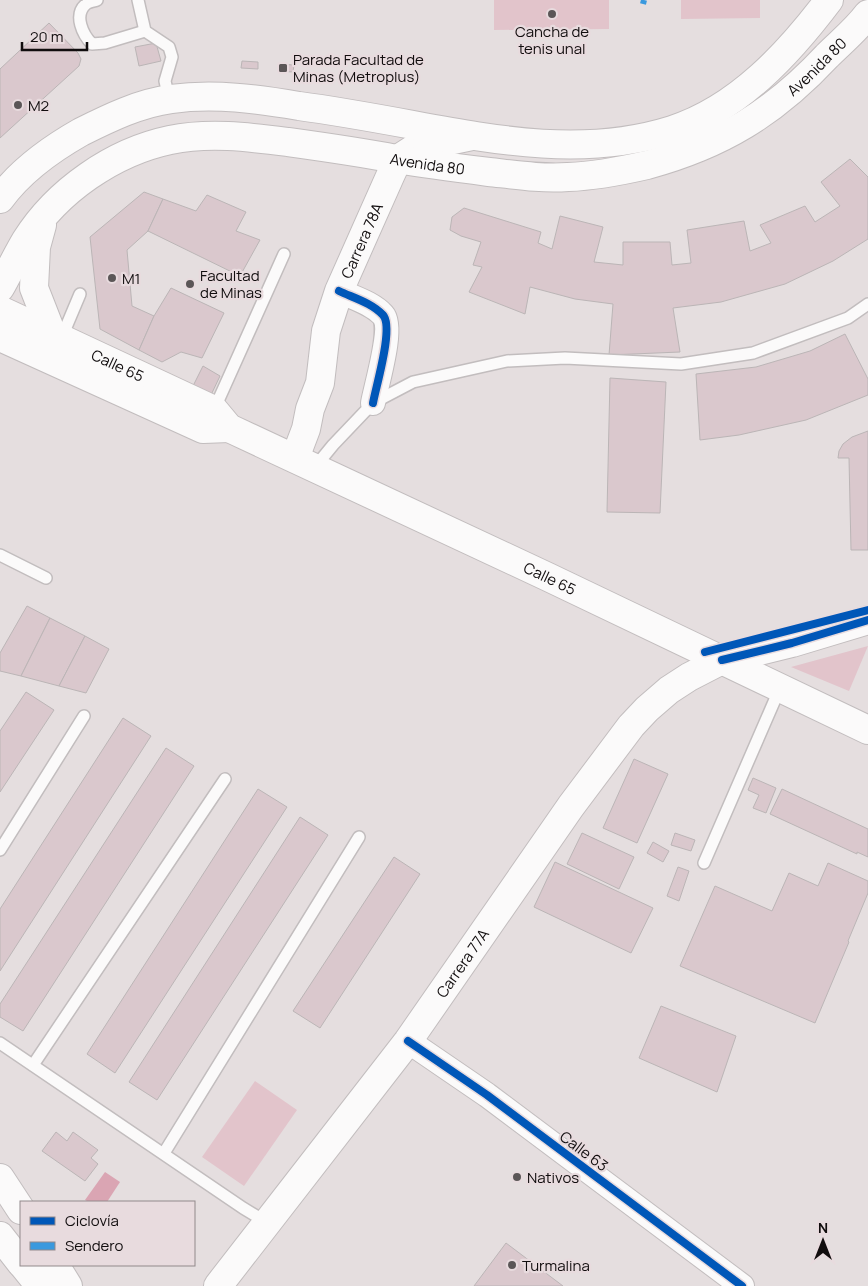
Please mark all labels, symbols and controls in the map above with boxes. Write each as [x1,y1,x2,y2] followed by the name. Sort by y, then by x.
[546,8,558,20] marker: Cancha de tenis unal
[22,20,88,52] scale bar
[515,21,589,59] place label: Cancha de tenis unal
[30,26,63,47] text: 20 m
[782,33,851,100] street label: Avenida 80
[293,49,424,87] place label: Parada Facultad de Minas (Metroplus)
[277,62,289,74] marker: Parada Facultad de Minas (Metroplus)
[28,95,49,116] place label: M2
[12,99,24,111] marker: M2
[388,148,466,179] street label: Avenida 80
[335,199,388,282] street label: Carrera 78A
[200,265,262,303] place label: Facultad de Minas
[122,268,140,289] place label: M1
[106,272,118,284] marker: M1
[184,278,196,290] marker: Facultad de Minas
[88,344,148,386] street label: Calle 65
[520,557,580,600] street label: Calle 65
[431,924,494,1002] street label: Carrera 77A
[556,1126,612,1176] street label: Calle 63
[527,1167,579,1188] place label: Nativos
[511,1171,523,1183] marker: Nativos
[20,1201,195,1266] legend
[65,1210,119,1231] text: Ciclovía
[798,1216,848,1266] north arrow
[818,1218,828,1237] text: N
[65,1235,124,1256] text: Sendero
[522,1255,590,1276] place label: Turmalina
[506,1259,518,1271] marker: Turmalina

